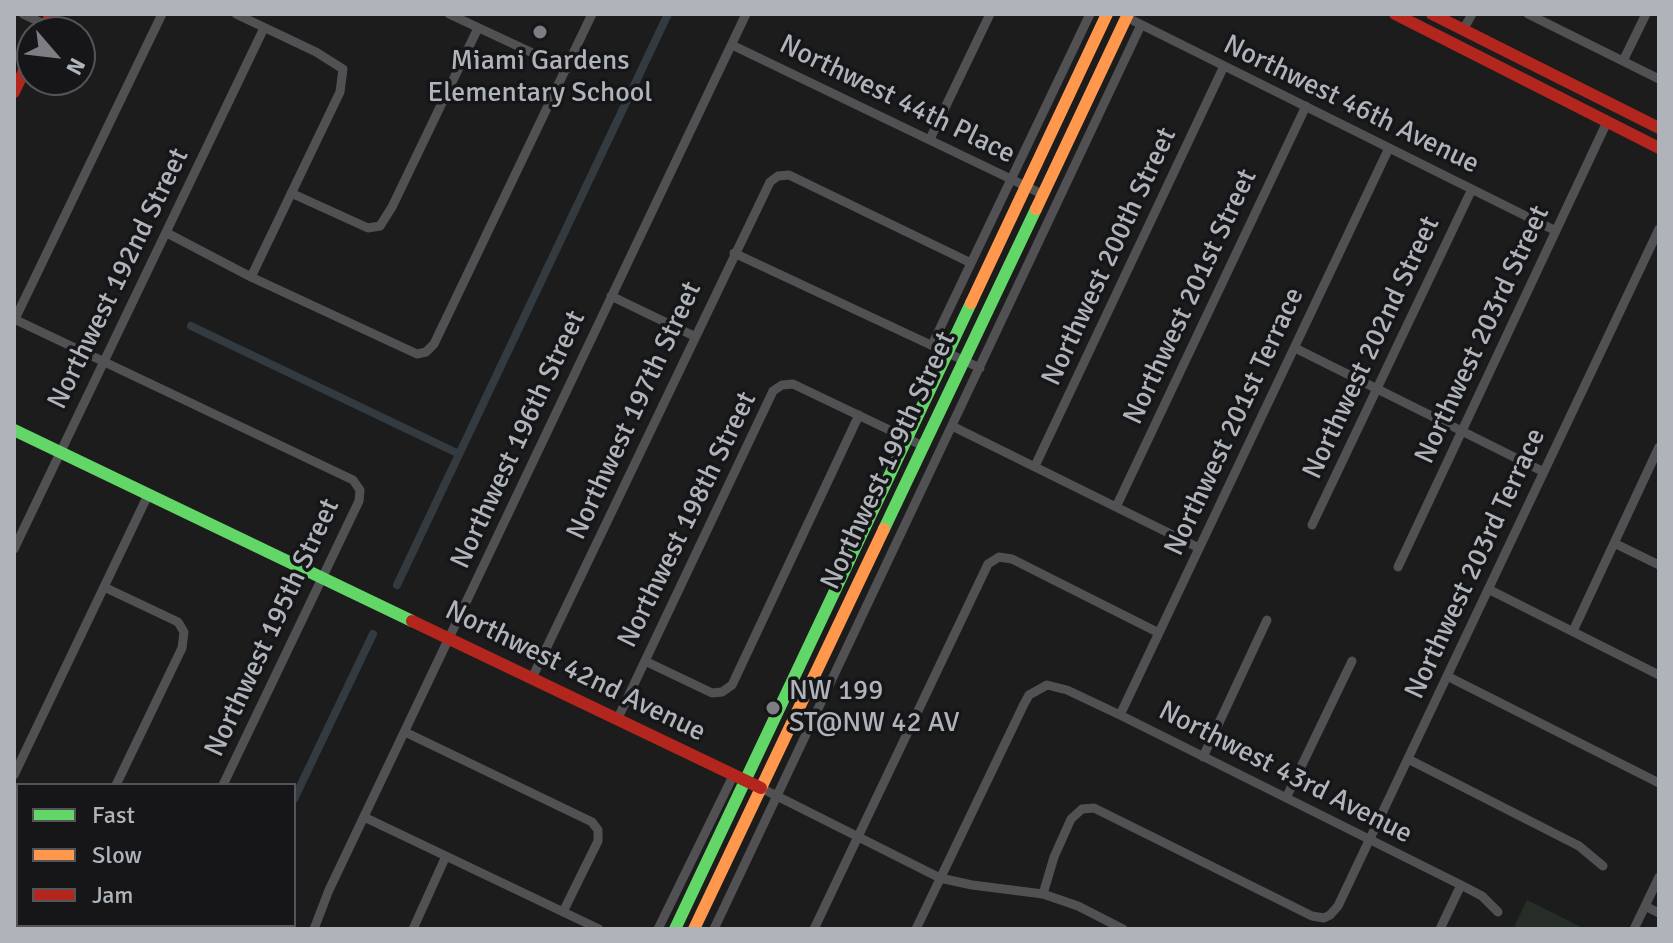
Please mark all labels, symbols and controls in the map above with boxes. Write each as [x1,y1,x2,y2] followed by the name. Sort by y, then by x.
[16,16,96,96] north arrow
[531,23,549,41] marker: Miami Gardens Elementary School
[774,28,1020,172] street label: Northwest 44th Place
[1218,28,1484,182] street label: Northwest 46th Avenue
[427,45,653,111] place label: Miami Gardens Elementary School
[60,53,91,80] text: N
[1035,123,1185,391] street label: Northwest 200th Street
[41,143,197,415] street label: Northwest 192nd Street
[1117,164,1265,430] street label: Northwest 201st Street
[1408,201,1558,469] street label: Northwest 203rd Street
[1296,211,1448,485] street label: Northwest 202nd Street
[560,277,710,545] street label: Northwest 197th Street
[1158,283,1312,561] street label: Northwest 201st Terrace
[444,306,594,574] street label: Northwest 196th Street
[814,327,964,595] street label: Northwest 199th Street
[611,386,765,654] street label: Northwest 198th Street
[1399,423,1553,705] street label: Northwest 203rd Terrace
[198,494,348,762] street label: Northwest 195th Street
[439,594,711,750] street label: Northwest 42nd Avenue
[789,675,959,741] place label: NW 199 ST@NW 42 AV
[1153,694,1417,852] street label: Northwest 43rd Avenue
[764,699,782,717] marker: NW 199 ST@NW 42 AV
[16,783,296,927] legend
[92,800,135,830] text: Fast
[92,840,142,870] text: Slow
[92,880,133,910] text: Jam

